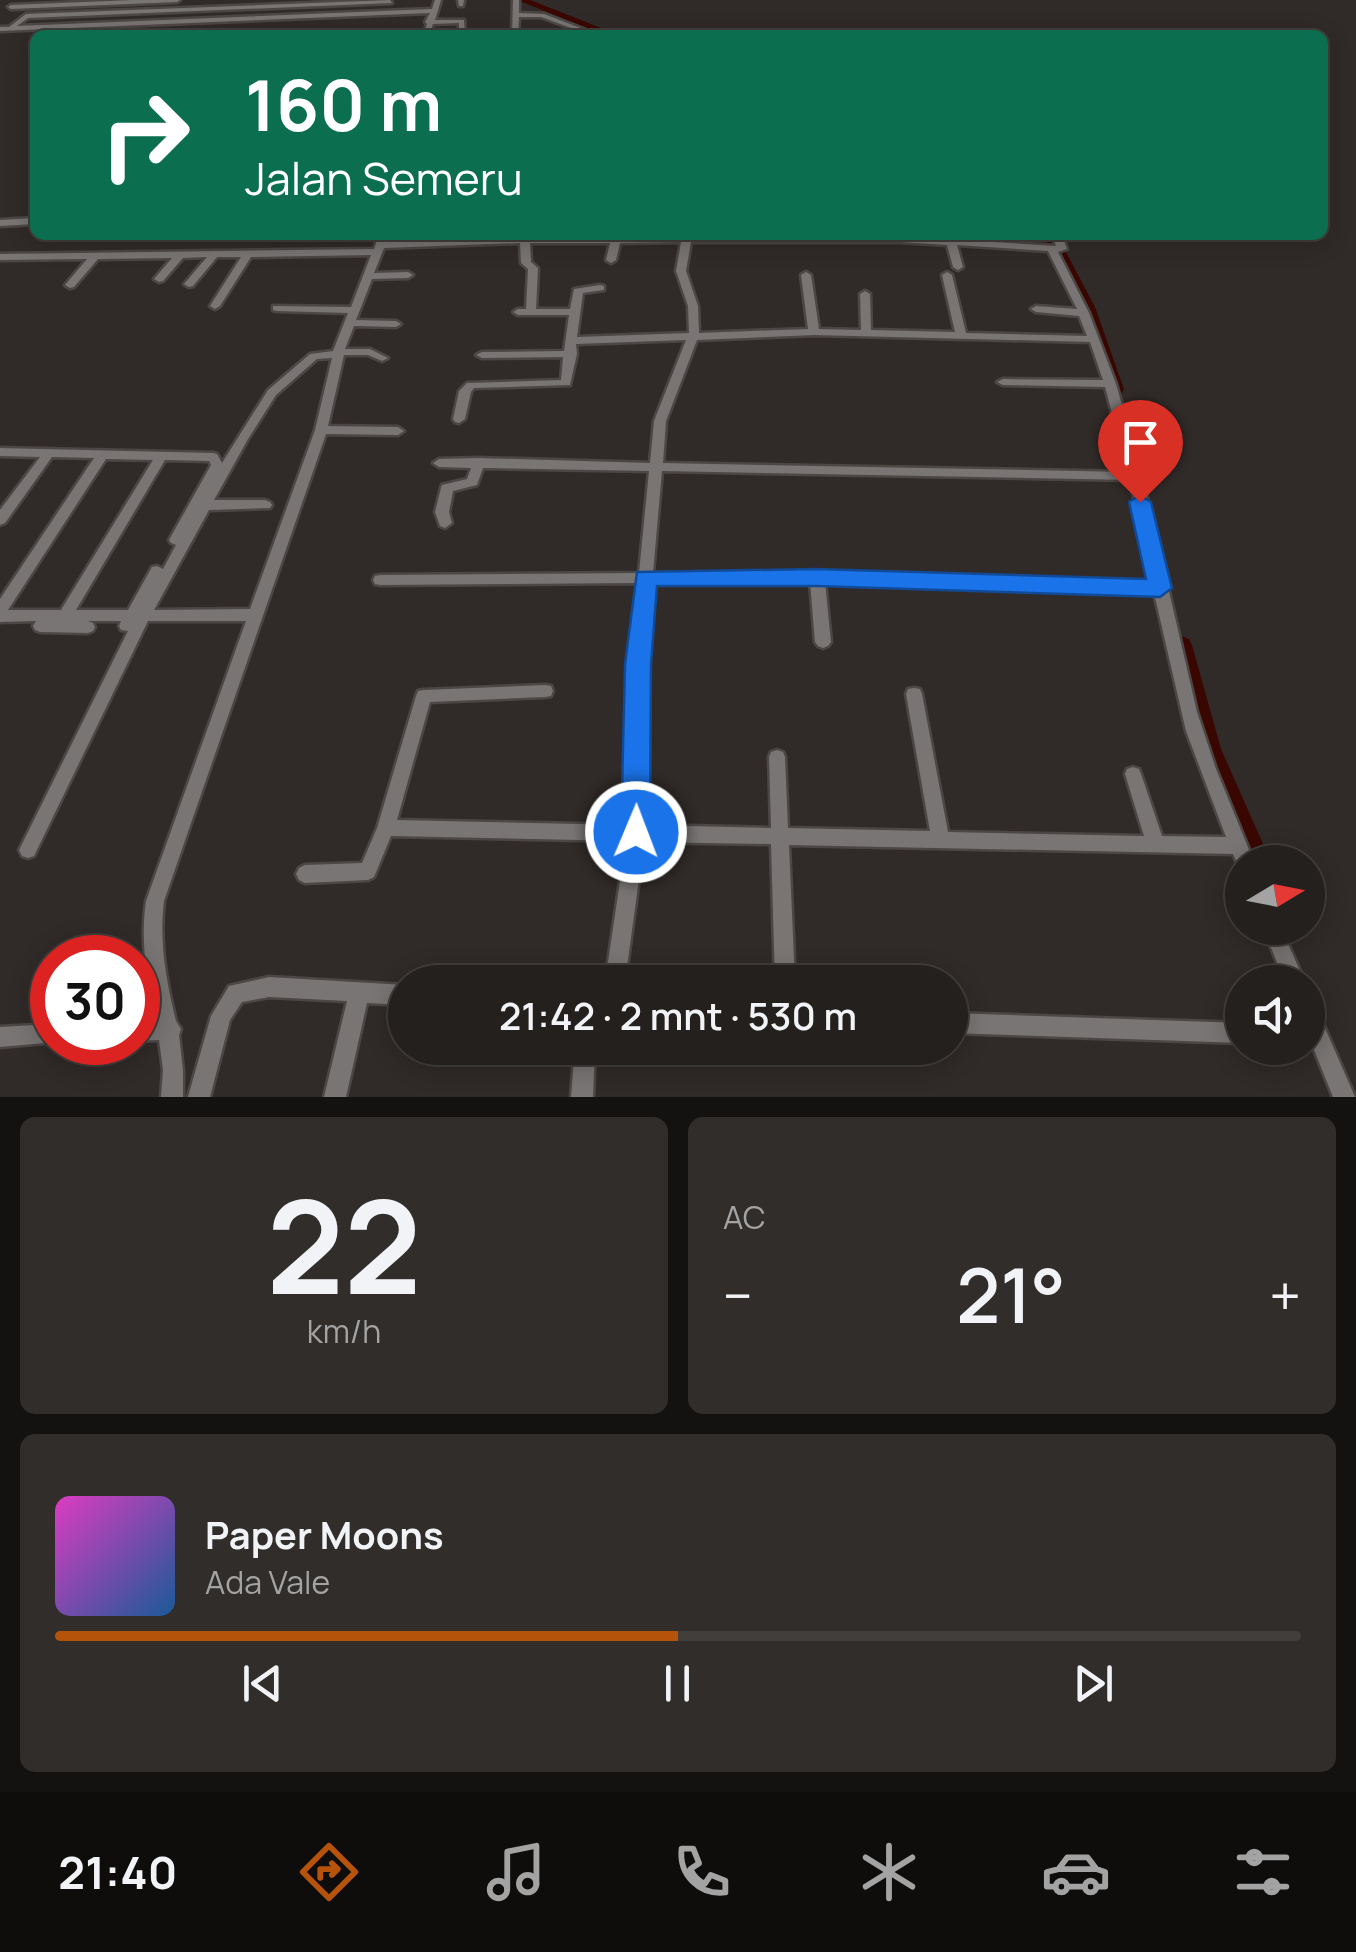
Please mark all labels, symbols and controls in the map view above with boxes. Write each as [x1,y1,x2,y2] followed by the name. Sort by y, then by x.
[245,56,442,152] text: 160 m
[80,70,210,200] icon: right
[245,147,523,209] text: Jalan Semeru
[1098,400,1183,503] pin
[1113,415,1168,470] icon: arrive
[584,780,688,884] position arrow
[1225,845,1325,945] north arrow
[1225,845,1325,1065] map controls
[30,935,160,1065] speed limit sign: 30
[1225,965,1325,1065] button: sound
[499,989,857,1041] text: 21:42 · 2 mnt · 530 m
[267,1155,421,1333] text: 22
[723,1195,766,1239] text: AC
[956,1243,1066,1346] text: 21°
[723,1257,753,1333] text: −
[1269,1257,1301,1333] text: +
[307,1309,381,1353] text: km/h
[205,1508,444,1560] text: Paper Moons
[205,1560,330,1604] text: Ada Vale
[235,1656,290,1711] icon: previous
[650,1656,705,1711] icon: pause
[1066,1656,1121,1711] icon: next
[294,1837,364,1907] icon: directions
[481,1837,551,1907] icon: music
[667,1837,737,1907] icon: phone
[854,1837,924,1907] icon: climate
[1041,1837,1111,1907] icon: car
[1228,1837,1298,1907] icon: filters
[58,1841,177,1903] text: 21:40

